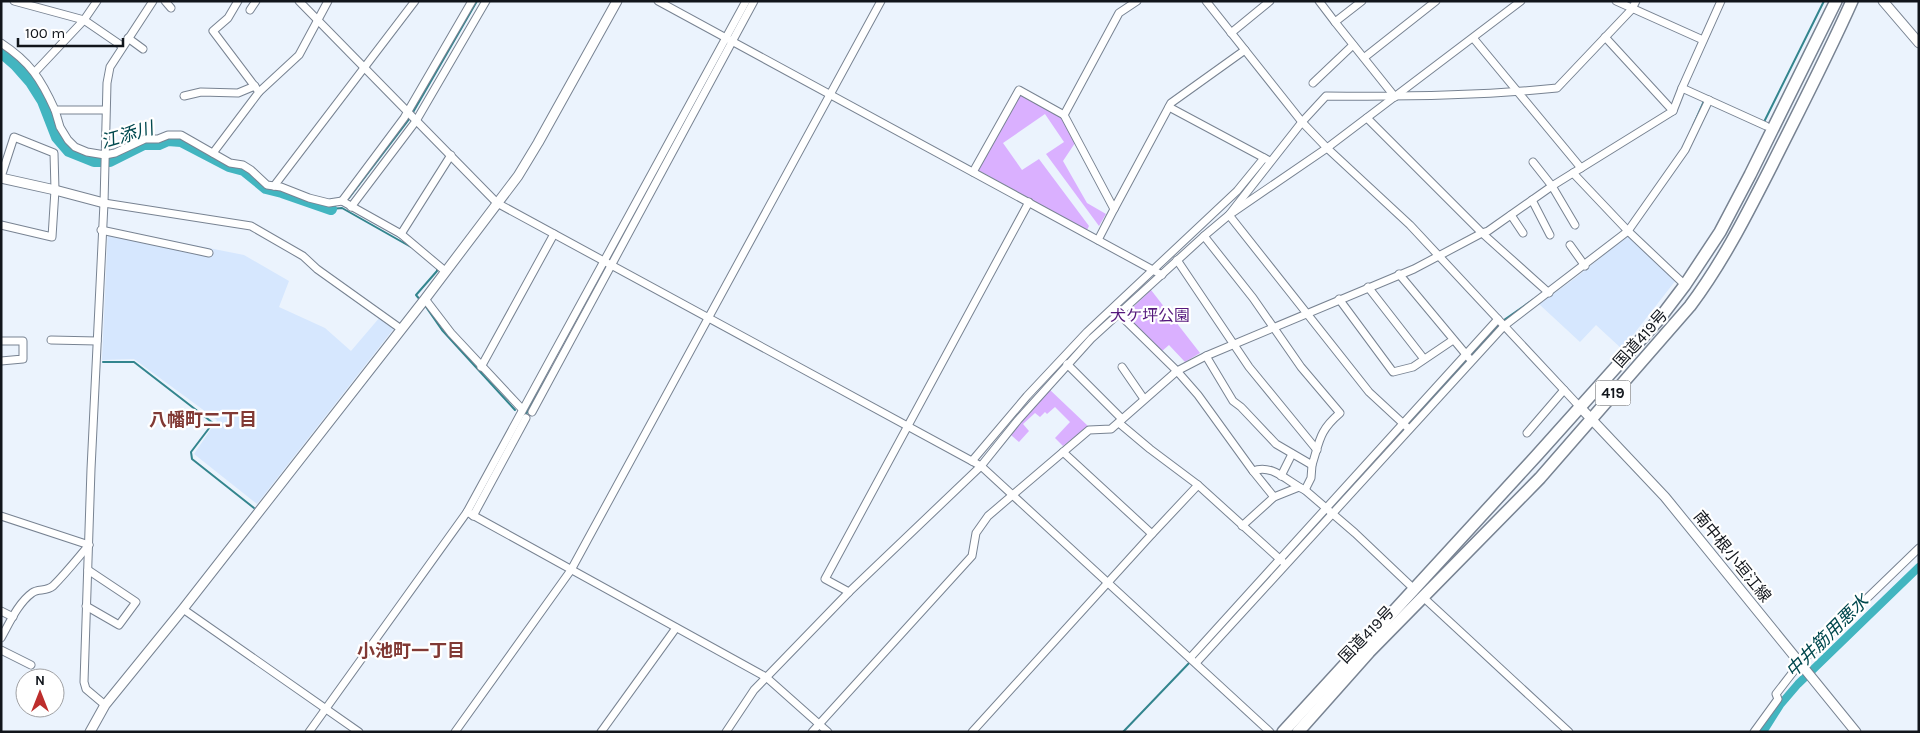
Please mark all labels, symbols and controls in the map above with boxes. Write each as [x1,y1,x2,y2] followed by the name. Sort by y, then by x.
[18,15,122,47] scale bar
[25,24,65,42] text: 100 m
[98,116,158,153] water label: 江添川
[1609,305,1671,371] street label: 国道419号
[1110,306,1190,325] park label: 犬ケ坪公園
[1596,380,1630,406] road number: 419
[149,409,257,431] district label: 八幡町二丁目
[1690,507,1775,606] street label: 南中根小垣江線
[1781,589,1874,682] water label: 中井筋用悪水
[1335,602,1398,667] street label: 国道419号
[357,640,465,662] district label: 小池町一丁目
[15,668,65,718] north arrow
[35,672,45,689] text: N

